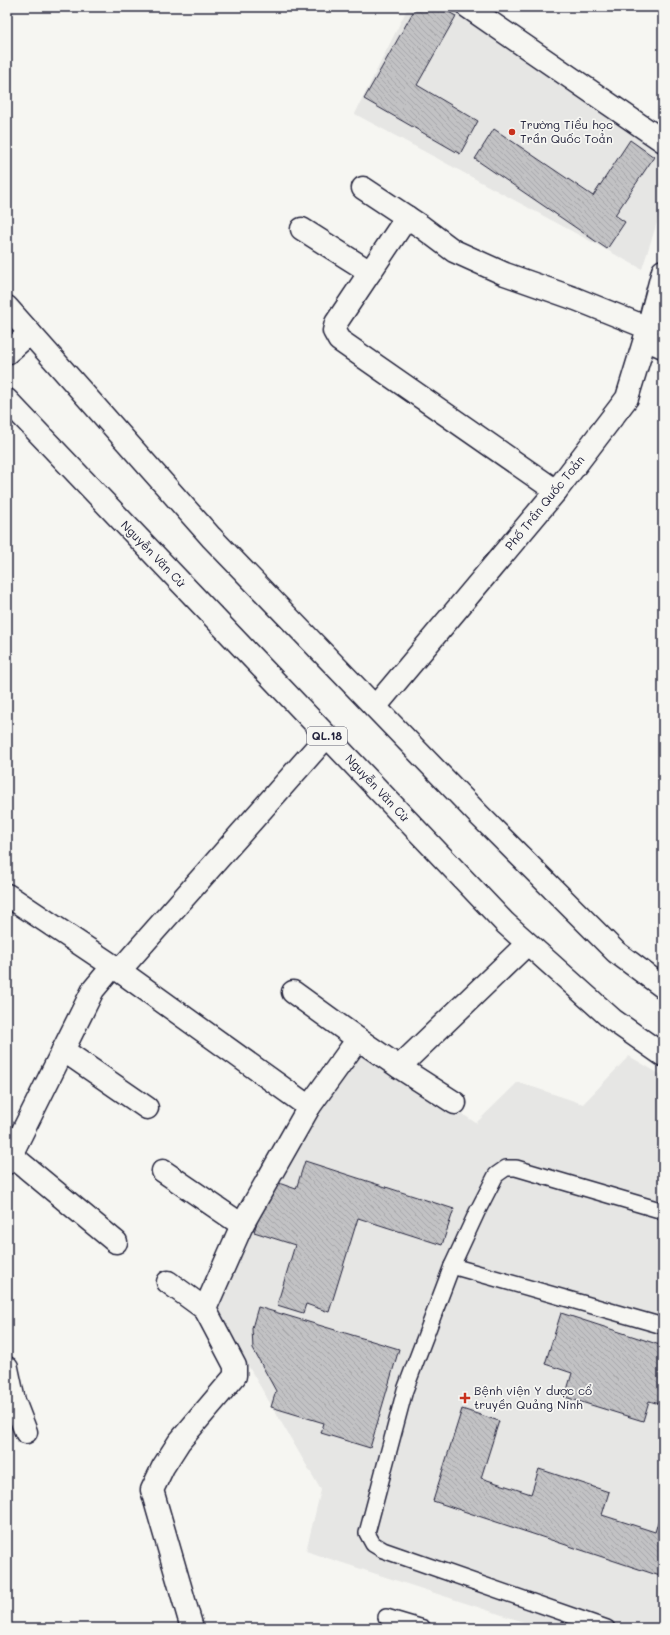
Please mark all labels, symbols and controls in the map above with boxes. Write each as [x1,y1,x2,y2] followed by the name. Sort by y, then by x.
[520,116,613,146] place label: Trường Tiểu học Trần Quốc Toản
[507,127,517,137] marker: Trường Tiểu học Trần Quốc Toản
[501,452,587,553] street label: Phố Trần Quốc Toản
[118,517,190,590] street label: Nguyễn Văn Cừ
[307,727,347,745] road number: QL.18
[342,750,413,825] street label: Nguyễn Văn Cừ
[474,1382,592,1412] place label: Bệnh viện Y dược cổ truyền Quảng Ninh
[459,1392,471,1404] marker: Bệnh viện Y dược cổ truyền Quảng Ninh

